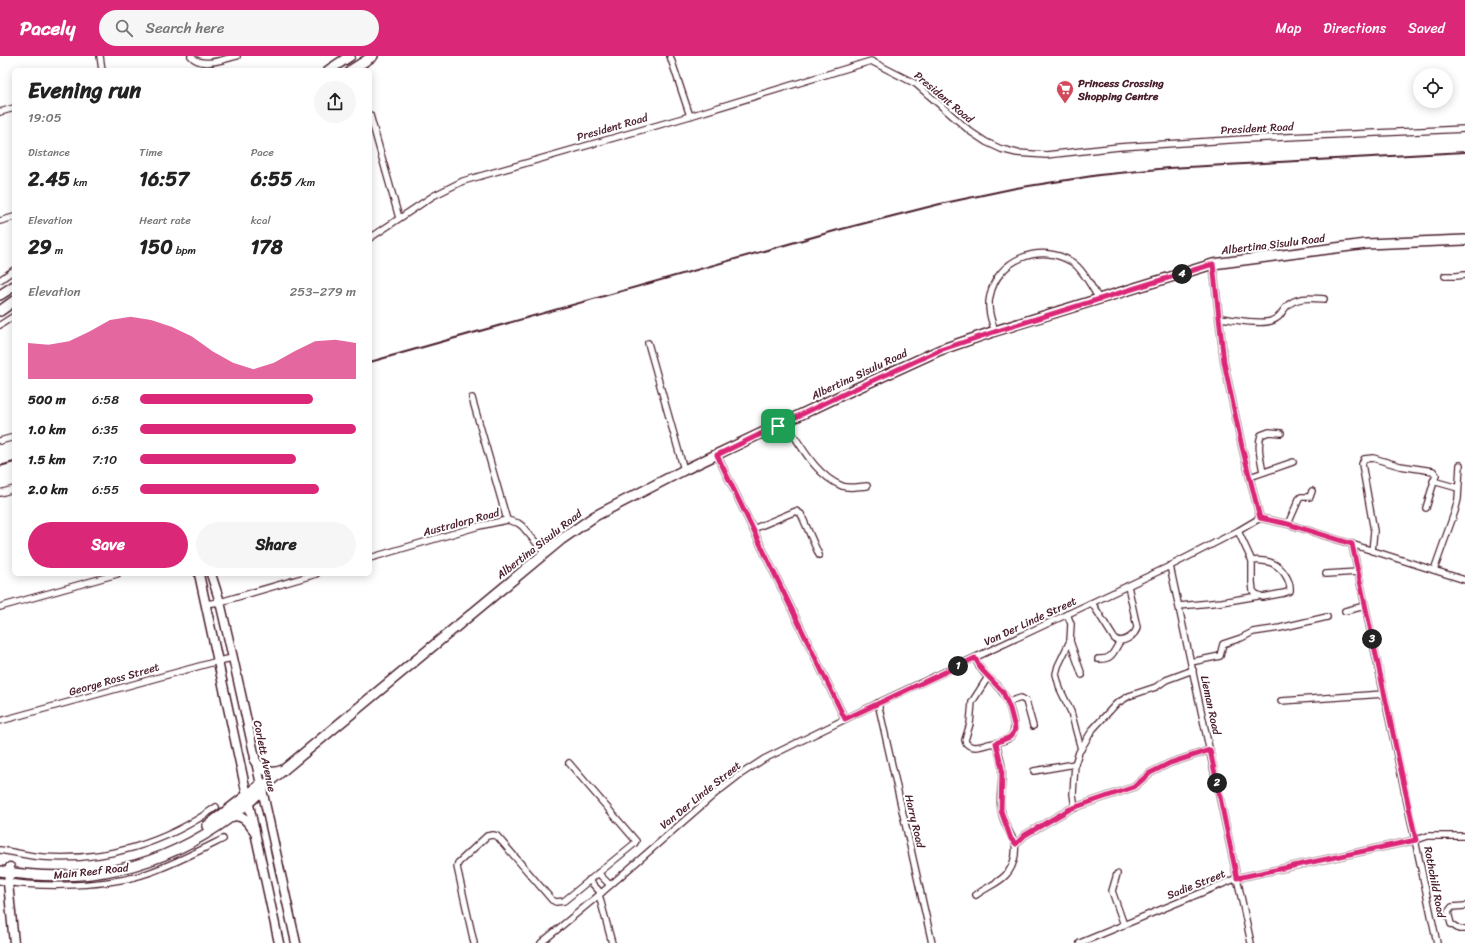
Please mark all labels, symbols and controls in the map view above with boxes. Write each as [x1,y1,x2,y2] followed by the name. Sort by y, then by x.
[99,10,379,46] search box
[20,12,75,45] text: Pacely
[145,15,224,41] text: Search here
[1275,16,1301,41] text: Map
[1323,16,1386,41] text: Directions
[1408,16,1445,41] text: Saved
[113,17,135,39] icon: search
[910,67,979,129] street label: President Road
[1413,68,1453,108] map controls
[1413,68,1453,108] button: locate
[28,71,141,110] text: Evening run
[1077,74,1164,106] place label: Princess Crossing Shopping Centre
[1055,79,1075,104] supermarket icon: Princess Crossing Shopping Centre
[314,81,356,123] button: share
[28,106,62,129] text: 19:05
[574,108,651,147] street label: President Road
[1220,117,1295,140] street label: President Road
[28,143,70,162] text: Distance
[139,143,163,162] text: Time
[251,143,274,162] text: Pace
[28,162,70,197] text: 2.45
[139,162,189,197] text: 16:57
[251,162,293,197] text: 6:55
[70,173,87,192] text: km
[293,173,315,192] text: /km
[28,211,73,230] text: Elevation
[139,211,191,230] text: Heart rate
[251,211,271,230] text: kcal
[1219,229,1327,260] street label: Albertina Sisulu Road
[28,230,52,265] text: 29
[139,230,173,265] text: 150
[251,230,283,265] text: 178
[52,241,63,260] text: m
[173,241,196,260] text: bpm
[1172,264,1192,284] pin: 4
[1179,264,1185,283] text: 4
[28,280,81,303] text: Elevation
[290,280,356,303] text: 253–279 m
[807,343,912,406] street label: Albertina Sisulu Road
[28,388,66,411] text: 500 m
[92,388,119,411] text: 6:58
[761,409,795,443] pin
[767,415,789,437] icon: arrive
[28,418,66,441] text: 1.0 km
[92,418,118,441] text: 6:35
[28,448,66,471] text: 1.5 km
[92,448,117,471] text: 7:10
[28,478,68,501] text: 2.0 km
[92,478,119,501] text: 6:55
[420,503,503,542] street label: Australorp Road
[492,504,587,585] street label: Albertina Sisulu Road
[28,522,188,568] button: Save
[196,522,356,568] button: Share
[981,592,1080,651] street label: Van Der Linde Street
[1362,629,1382,649] pin: 3
[1369,629,1375,648] text: 3
[948,656,968,676] pin: 1
[956,656,960,675] text: 1
[67,657,162,701] street label: George Ross Street
[1195,674,1226,738] street label: Lieman Road
[248,719,281,794] street label: Corlett Avenue
[655,756,745,834] street label: Van Der Linde Street
[1207,773,1227,793] pin: 2
[1214,773,1220,792] text: 2
[899,792,930,851] street label: Harry Road
[1418,845,1451,921] street label: Rothchild Road
[53,858,131,885] street label: Main Reef Road
[1164,864,1229,905] street label: Sadie Street

